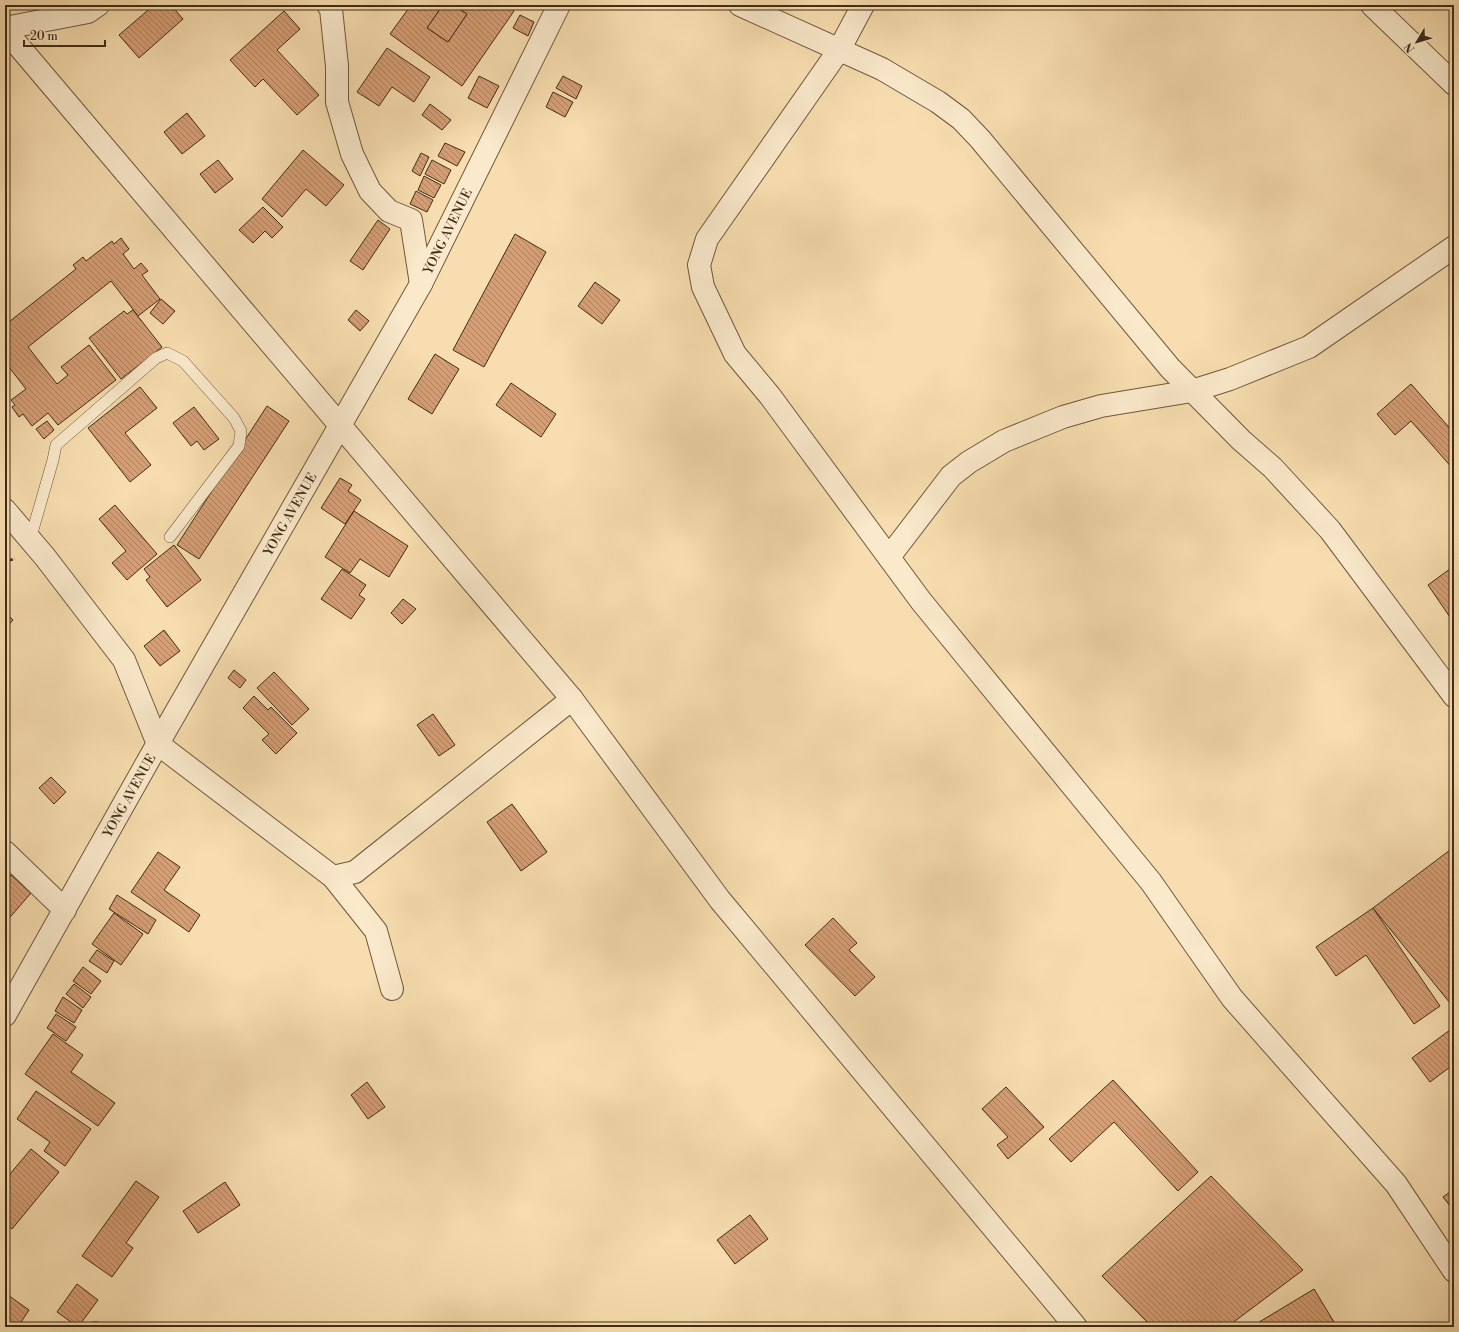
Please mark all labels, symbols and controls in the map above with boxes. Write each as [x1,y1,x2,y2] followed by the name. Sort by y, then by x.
[24,22,105,48] scale bar
[1397,22,1437,62] north arrow
[30,29,58,44] text: 20 m
[1402,40,1418,55] text: N
[420,186,476,278] street label: YONG AVENUE
[260,470,320,560] street label: YONG AVENUE
[99,751,159,841] street label: YONG AVENUE

